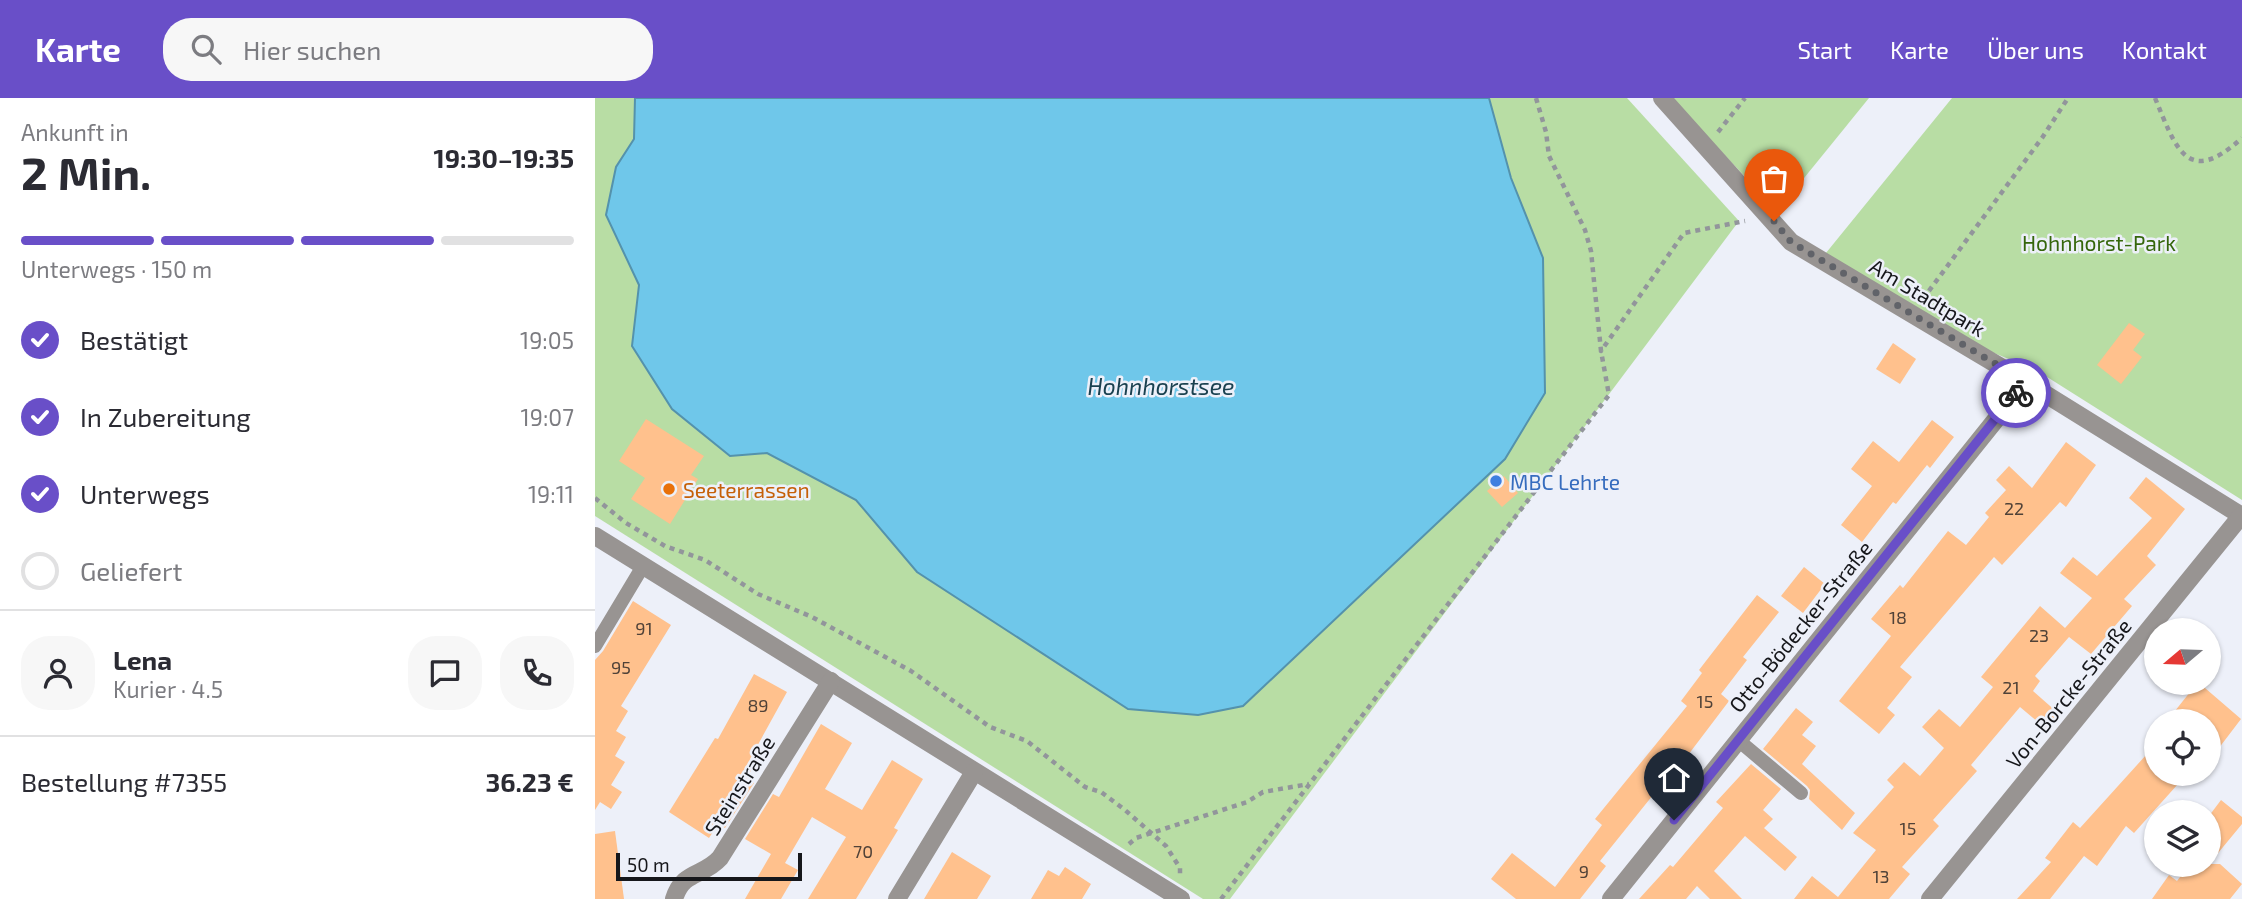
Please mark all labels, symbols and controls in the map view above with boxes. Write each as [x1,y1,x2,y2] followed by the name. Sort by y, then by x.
[163,18,653,81] search box
[35,29,121,69] text: Karte
[187,30,225,68] icon: search
[243,34,381,65] text: Hier suchen
[1798,35,1852,64] text: Start
[1890,35,1949,64] text: Karte
[1987,35,2084,64] text: Über uns
[2122,35,2207,64] text: Kontakt
[21,118,129,146] text: Ankunft in
[434,142,574,173] text: 19:30–19:35
[21,144,151,199] text: 2 Min.
[1744,149,1804,221] pin
[1755,160,1793,198] icon: bag
[2022,230,2176,255] park label: Hohnhorst-Park
[1866,253,1990,341] street label: Am Stadtpark
[21,255,212,283] text: Unterwegs · 150 m
[21,321,59,359] icon: check
[80,324,188,355] text: Bestätigt
[520,326,574,354] text: 19:05
[1981,358,2051,428] courier
[1088,372,1234,400] water label: Hohnhorstsee
[1997,374,2035,412] icon: bike
[21,398,59,436] icon: check
[80,401,251,432] text: In Zubereitung
[521,403,574,431] text: 19:07
[1510,469,1620,494] place label: MBC Lehrte
[1488,473,1504,489] marker: MBC Lehrte
[21,475,59,513] icon: check
[683,477,810,502] place label: Seeterrassen
[80,478,210,509] text: Unterwegs
[528,480,574,508] text: 19:11
[661,481,677,497] marker: Seeterrassen
[2004,497,2024,519] house number: 22
[1723,535,1877,717] street label: Otto-Bödecker-Straße
[80,555,182,586] text: Geliefert
[1889,606,1907,628] house number: 18
[2000,613,2136,773] street label: Von-Borcke-Straße
[635,617,653,639] house number: 91
[2144,618,2221,695] north arrow
[2144,618,2221,877] map controls
[2029,624,2049,646] house number: 23
[21,636,95,710] button: person
[408,636,482,710] button: chat
[500,636,574,710] button: phone
[113,644,172,675] text: Lena
[611,656,631,678] house number: 95
[113,675,223,703] text: Kurier · 4.5
[2002,676,2020,698] house number: 21
[1697,690,1713,712] house number: 15
[747,694,769,716] house number: 89
[2144,709,2221,786] button: locate
[699,731,779,839] street label: Steinstraße
[1644,748,1704,820] pin
[1655,759,1693,797] icon: home
[21,766,227,797] text: Bestellung #7355
[485,766,574,797] text: 36.23 €
[2144,800,2221,877] button: layers
[1900,817,1916,839] house number: 15
[853,840,873,862] house number: 70
[616,850,801,882] scale bar
[627,853,670,876] text: 50 m
[1579,860,1589,882] house number: 9
[1872,865,1890,887] house number: 13

